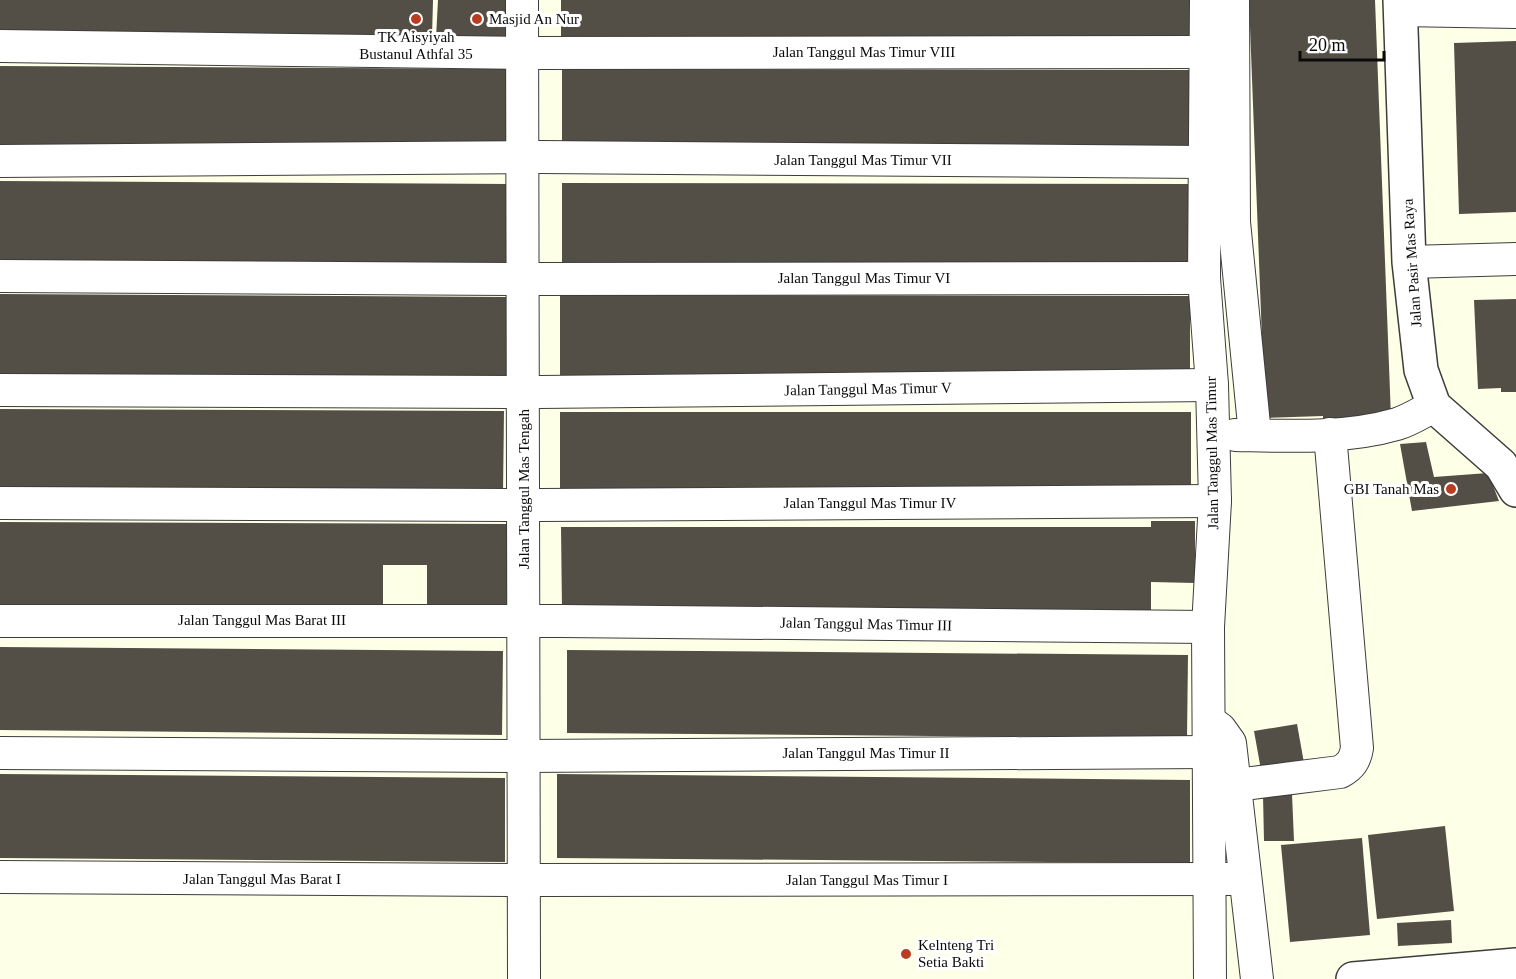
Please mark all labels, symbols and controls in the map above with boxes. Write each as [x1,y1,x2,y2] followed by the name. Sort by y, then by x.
[489,11,579,27] place label: Masjid An Nur
[409,12,423,26] marker: TK Aisyiyah Bustanul Athfal 35
[470,12,484,26] marker: Masjid An Nur
[1300,24,1384,62] scale bar
[359,29,473,62] place label: TK Aisyiyah Bustanul Athfal 35
[1309,35,1346,55] text: 20 m
[773,44,955,60] street label: Jalan Tanggul Mas Timur VIII
[774,152,952,168] street label: Jalan Tanggul Mas Timur VII
[1400,198,1424,328] street label: Jalan Pasir Mas Raya
[778,270,950,286] street label: Jalan Tanggul Mas Timur VI
[1203,376,1221,530] street label: Jalan Tanggul Mas Timur
[784,380,952,398] street label: Jalan Tanggul Mas Timur V
[516,408,532,569] street label: Jalan Tanggul Mas Tengah
[1344,481,1439,497] place label: GBI Tanah Mas
[1444,482,1458,496] marker: GBI Tanah Mas
[784,495,957,511] street label: Jalan Tanggul Mas Timur IV
[178,612,346,628] street label: Jalan Tanggul Mas Barat III
[780,615,952,633] street label: Jalan Tanggul Mas Timur III
[782,745,950,761] street label: Jalan Tanggul Mas Timur II
[183,871,341,887] street label: Jalan Tanggul Mas Barat I
[786,872,948,888] street label: Jalan Tanggul Mas Timur I
[918,937,994,970] place label: Kelnteng Tri Setia Bakti
[899,947,913,961] marker: Kelnteng Tri Setia Bakti

